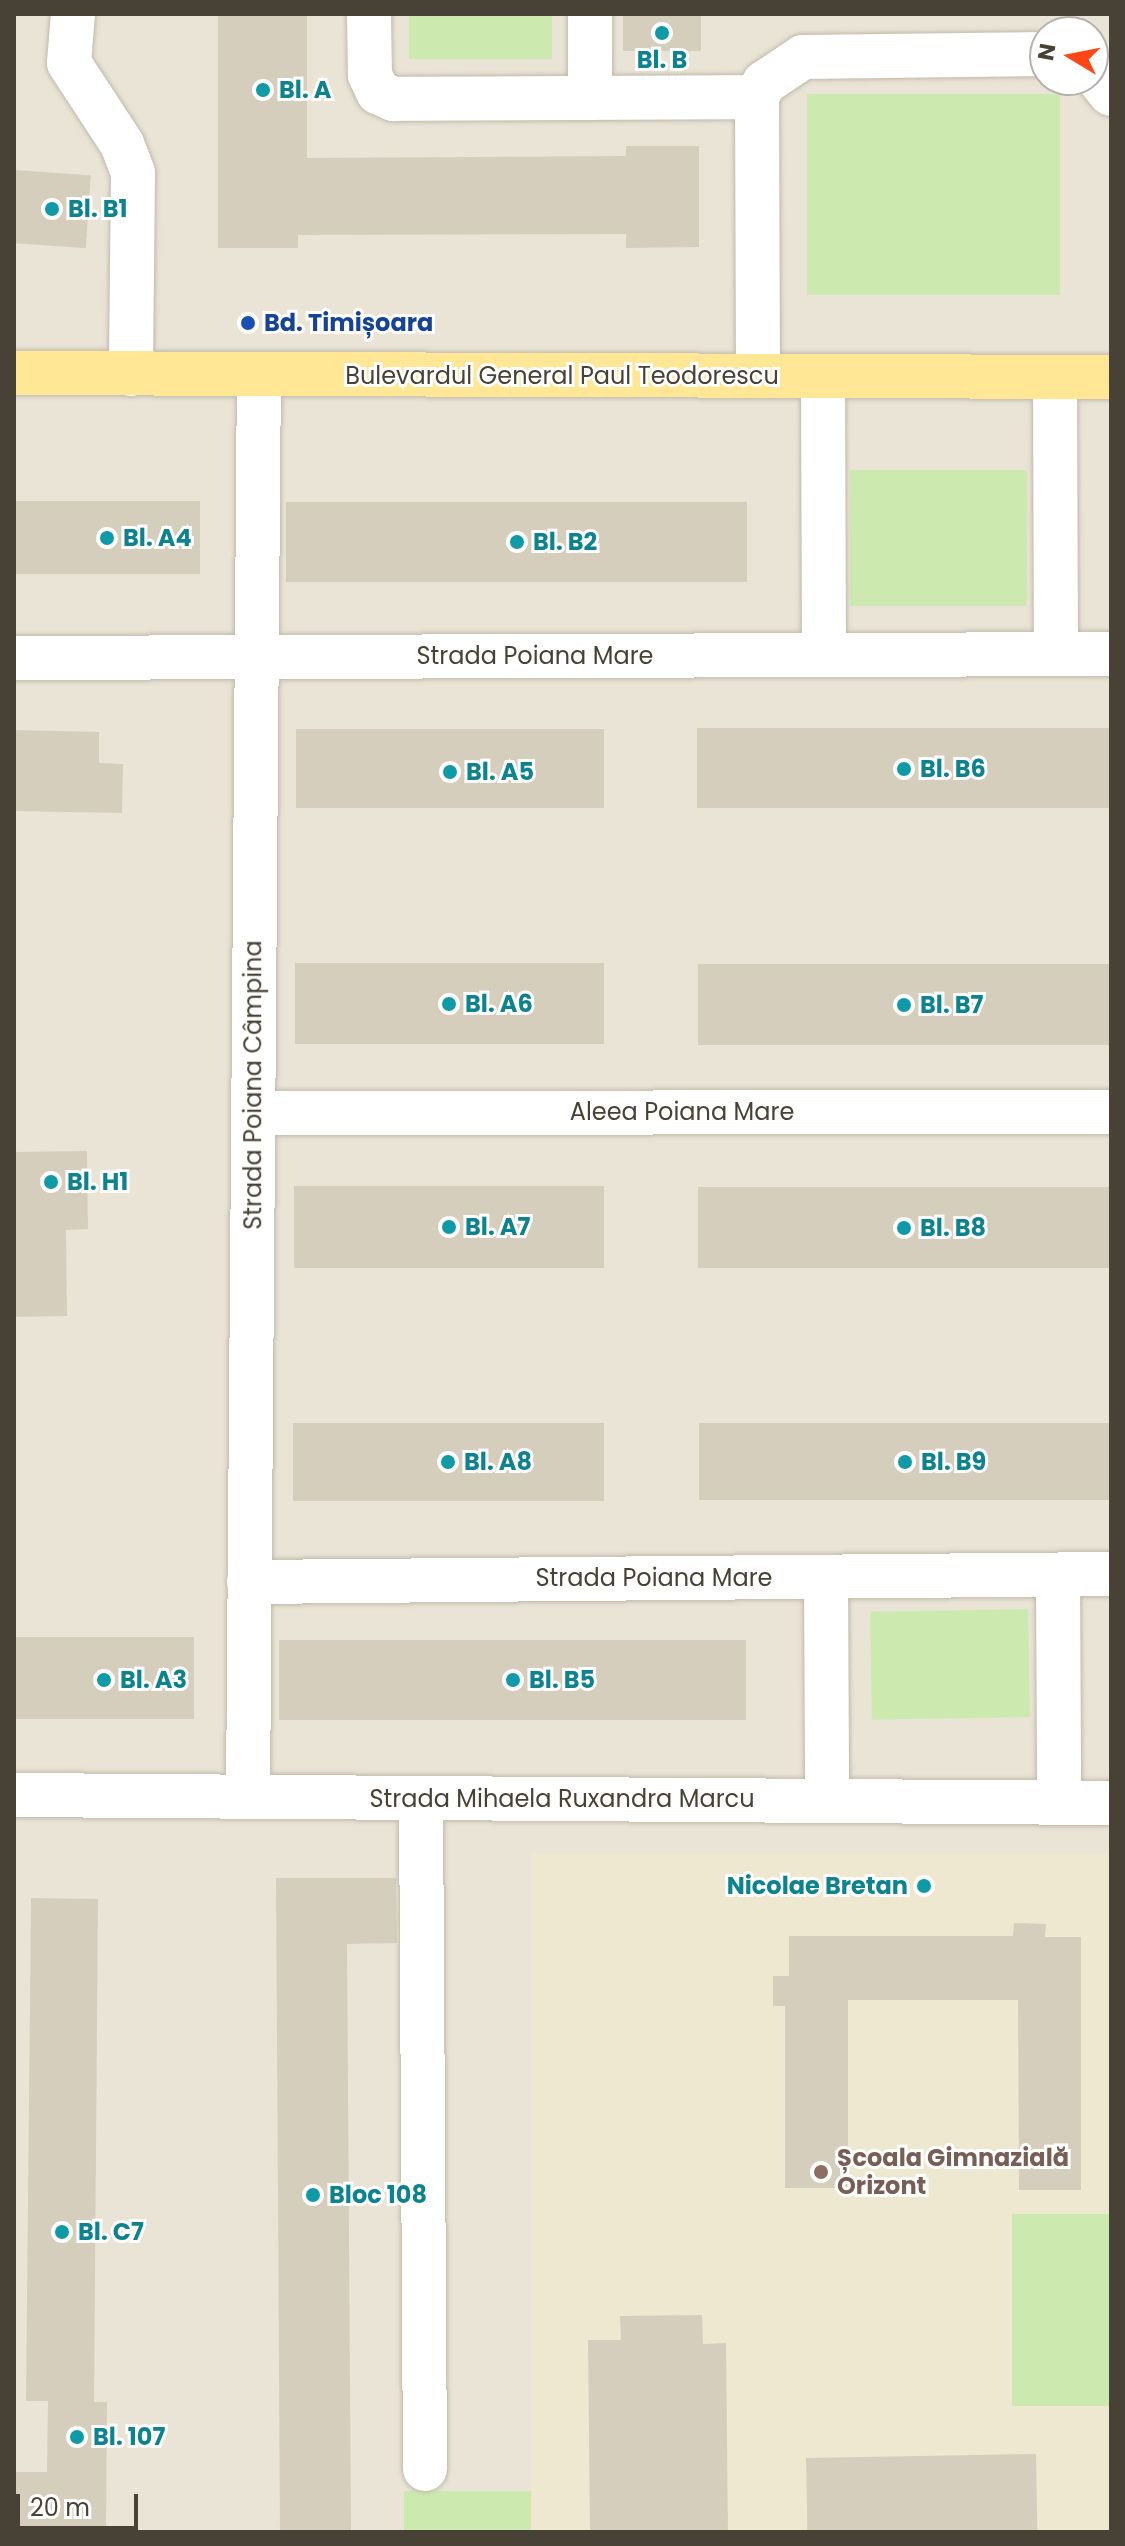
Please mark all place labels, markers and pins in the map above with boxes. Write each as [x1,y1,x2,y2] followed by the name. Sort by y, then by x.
[653,24,671,42] marker: Bl. B
[637,46,687,74] place label: Bl. B
[279,76,331,104] place label: Bl. A
[254,81,272,99] marker: Bl. A
[68,195,128,223] place label: Bl. B1
[43,200,61,218] marker: Bl. B1
[264,309,433,337] place label: Bd. Timișoara
[239,314,257,332] marker: Bd. Timișoara
[123,524,192,552] place label: Bl. A4
[533,528,597,556] place label: Bl. B2
[98,529,116,547] marker: Bl. A4
[508,533,526,551] marker: Bl. B2
[920,755,986,783] place label: Bl. B6
[466,758,534,786] place label: Bl. A5
[895,760,913,778] marker: Bl. B6
[441,763,459,781] marker: Bl. A5
[465,990,533,1018] place label: Bl. A6
[920,991,983,1019] place label: Bl. B7
[440,995,458,1013] marker: Bl. A6
[895,996,913,1014] marker: Bl. B7
[67,1168,128,1196] place label: Bl. H1
[42,1173,60,1191] marker: Bl. H1
[465,1213,530,1241] place label: Bl. A7
[920,1214,986,1242] place label: Bl. B8
[440,1218,458,1236] marker: Bl. A7
[895,1219,913,1237] marker: Bl. B8
[464,1448,532,1476] place label: Bl. A8
[921,1448,986,1476] place label: Bl. B9
[439,1453,457,1471] marker: Bl. A8
[896,1453,914,1471] marker: Bl. B9
[120,1666,187,1694] place label: Bl. A3
[529,1666,595,1694] place label: Bl. B5
[95,1671,113,1689] marker: Bl. A3
[504,1671,522,1689] marker: Bl. B5
[727,1872,908,1900] place label: Nicolae Bretan
[915,1877,933,1895] marker: Nicolae Bretan
[837,2144,1069,2200] place label: Școala Gimnazială Orizont
[812,2163,830,2181] marker: Școala Gimnazială Orizont
[329,2181,427,2209] place label: Bloc 108
[304,2186,322,2204] marker: Bloc 108
[78,2218,144,2246] place label: Bl. C7
[53,2223,71,2241] marker: Bl. C7
[93,2423,165,2451] place label: Bl. 107
[68,2428,86,2446] marker: Bl. 107

